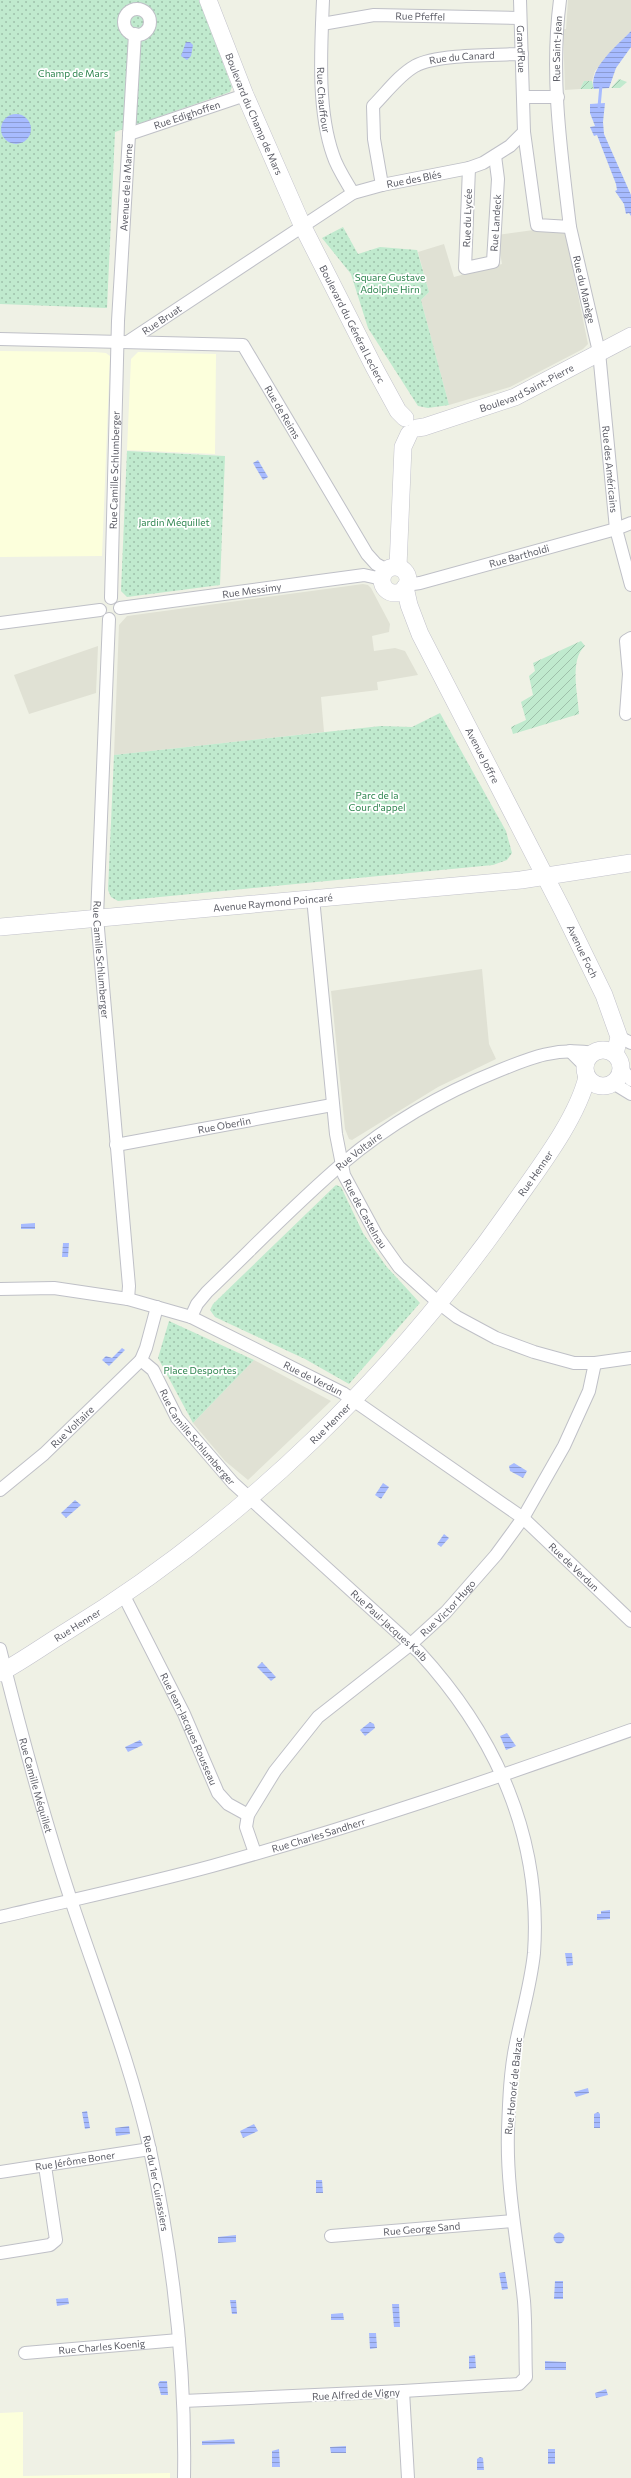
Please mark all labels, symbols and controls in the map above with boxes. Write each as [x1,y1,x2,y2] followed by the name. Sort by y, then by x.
[395,9,445,22] street label: Rue Pfeffel
[550,15,564,82] street label: Rue Saint-Jean
[515,25,528,73] street label: Grand'Rue
[428,49,495,67] street label: Rue du Canard
[223,51,286,177] street label: Boulevard du Champ de Mars
[38,67,109,79] park label: Champ de Mars
[315,67,333,134] street label: Rue Chauffour
[152,98,222,131] street label: Rue Edighoffen
[117,143,135,231] street label: Avenue de la Marne
[385,167,443,190] street label: Rue des Blés
[460,188,474,248] street label: Rue du Lycée
[488,193,503,252] street label: Rue Landeck
[571,254,598,324] street label: Rue du Manège
[317,263,388,385] street label: Boulevard du Général Leclerc
[355,271,425,295] park label: Square Gustave Adolphe Hirn
[140,302,184,337] street label: Rue Bruat
[478,361,576,414] street label: Boulevard Saint-Pierre
[262,383,303,441] street label: Rue de Reims
[107,411,122,529] street label: Rue Camille Schlumberger
[600,425,620,514] street label: Rue des Américains
[138,516,210,528] park label: Jardin Méquillet
[488,542,551,570] street label: Rue Bartholdi
[221,580,282,600] street label: Rue Messimy
[463,726,502,785] street label: Avenue Joffre
[349,789,406,813] park label: Parc de la Cour d'appel
[213,891,333,914] street label: Avenue Raymond Poincaré
[91,900,112,1019] street label: Rue Camille Schlumberger
[565,923,601,980] street label: Avenue Foch
[197,1114,252,1136] street label: Rue Oberlin
[333,1129,384,1173] street label: Rue Voltaire
[515,1148,555,1198] street label: Rue Henner
[341,1177,390,1250] street label: Rue de Castelnau
[282,1358,345,1398] street label: Rue de Verdun
[163,1364,237,1376] park label: Place Desportes
[157,1387,238,1487] street label: Rue Camille Schlumberger
[307,1400,353,1446] street label: Rue Henner
[48,1403,96,1450] street label: Rue Voltaire
[546,1540,602,1593] street label: Rue de Verdun
[418,1577,478,1639] street label: Rue Victor Hugo
[348,1587,430,1664] street label: Rue Paul-Jacques Kalb
[52,1606,103,1644] street label: Rue Henner
[158,1671,220,1787] street label: Rue Jean-Jacques Rousseau
[17,1736,55,1834] street label: Rue Camille Méquillet
[270,1815,367,1855] street label: Rue Charles Sandherr
[502,2037,524,2135] street label: Rue Honoré de Balzac
[141,2134,171,2233] street label: Rue du 1er Cuirassiers
[34,2148,116,2173] street label: Rue Jérôme Boner
[383,2219,461,2238] street label: Rue George Sand
[58,2337,146,2356] street label: Rue Charles Koenig
[312,2386,400,2402] street label: Rue Alfred de Vigny

